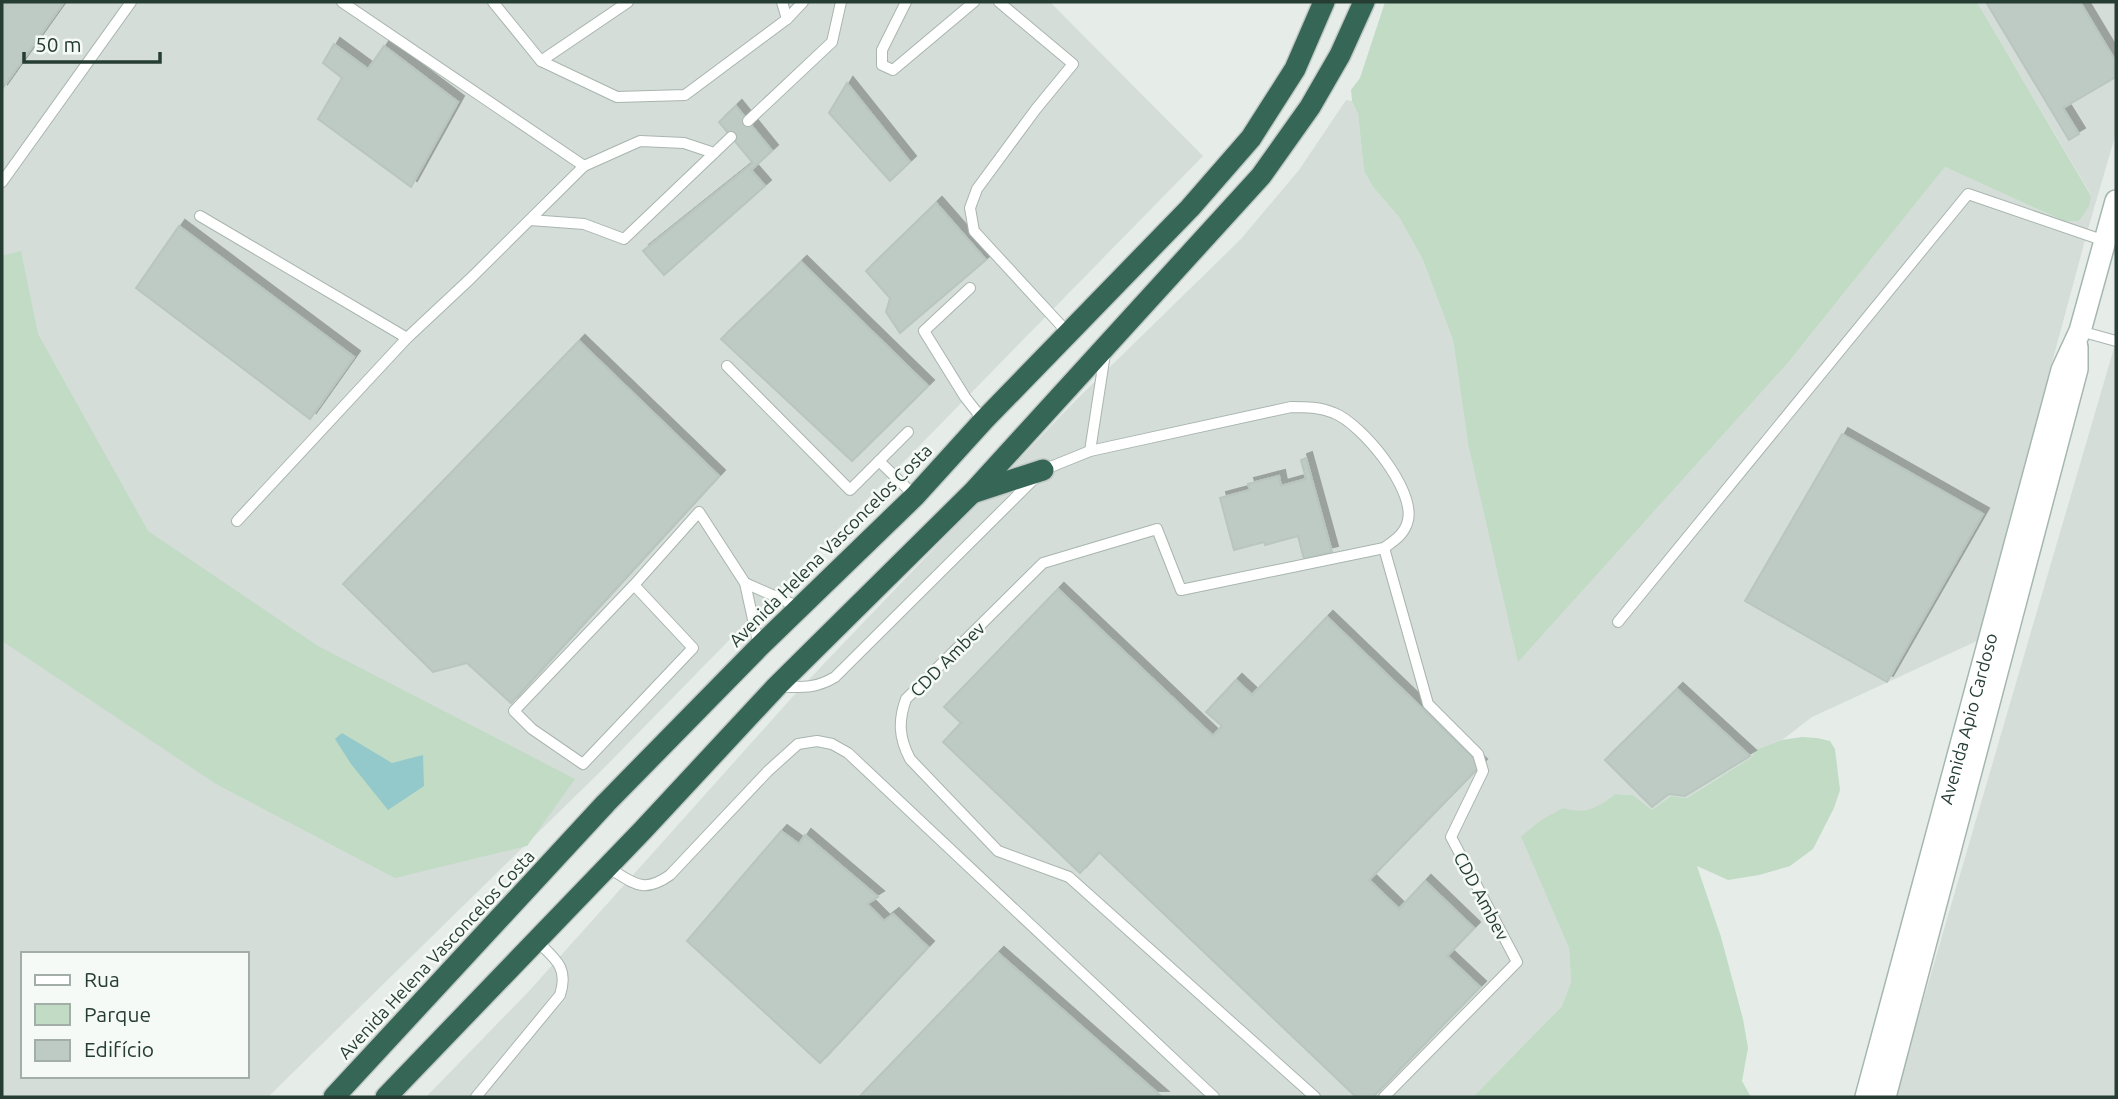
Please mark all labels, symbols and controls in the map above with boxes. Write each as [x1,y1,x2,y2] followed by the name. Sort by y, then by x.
[24,21,161,65] scale bar
[35,32,82,56] text: 50 m
[725,440,935,650] street label: Avenida Helena Vasconcelos Costa
[906,617,989,700] street label: CDD Ambev
[1935,631,2001,806] street label: Avenida Apio Cardoso
[334,846,538,1062] street label: Avenida Helena Vasconcelos Costa
[1450,848,1514,944] street label: CDD Ambev
[21,952,248,1078] legend
[84,967,120,991] text: Rua
[84,1002,151,1026] text: Parque
[84,1037,154,1061] text: Edifício

